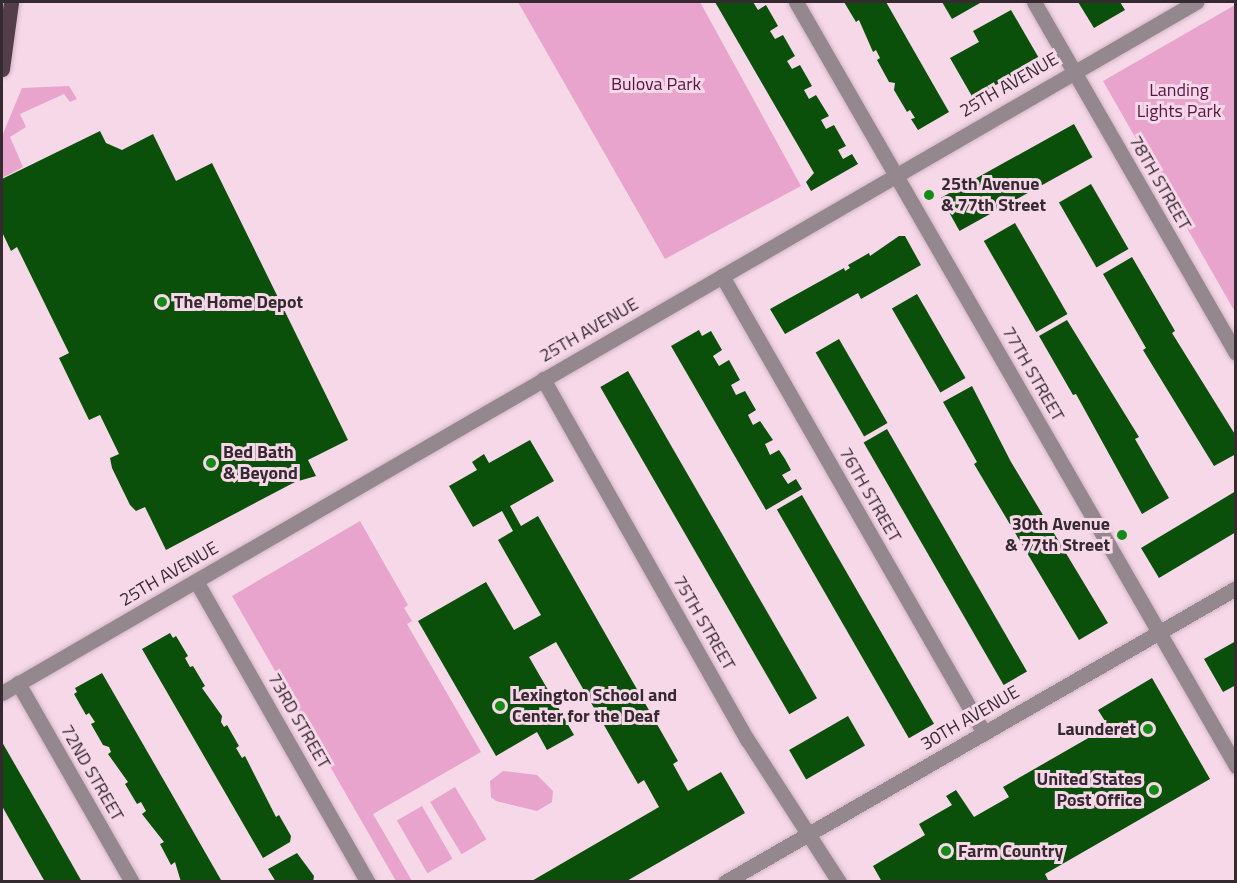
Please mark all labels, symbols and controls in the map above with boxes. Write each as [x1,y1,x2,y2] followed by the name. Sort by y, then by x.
[956,48,1062,122] street label: 25TH AVENUE
[611,73,701,95] park label: Bulova Park
[1137,80,1221,122] park label: Landing Lights Park
[1124,132,1196,234] street label: 78TH STREET
[941,174,1046,216] place label: 25th Avenue & 77th Street
[922,188,936,202] marker: 25th Avenue & 77th Street
[174,291,303,313] place label: The Home Depot
[536,293,642,367] street label: 25TH AVENUE
[155,295,169,309] marker: The Home Depot
[997,323,1069,425] street label: 77TH STREET
[223,442,298,484] place label: Bed Bath & Beyond
[834,444,906,546] street label: 76TH STREET
[204,456,218,470] marker: Bed Bath & Beyond
[1005,514,1110,556] place label: 30th Avenue & 77th Street
[1115,528,1129,542] marker: 30th Avenue & 77th Street
[116,537,222,611] street label: 25TH AVENUE
[668,572,740,674] street label: 75TH STREET
[263,669,335,773] street label: 73RD STREET
[917,681,1023,755] street label: 30TH AVENUE
[512,685,677,728] place label: Lexington School and Center for the Deaf
[493,699,507,713] marker: Lexington School and Center for the Deaf
[1057,718,1136,740] place label: Launderet
[56,721,128,825] street label: 72ND STREET
[1141,722,1155,736] marker: Launderet
[1036,769,1142,812] place label: United States Post Office
[1147,783,1161,797] marker: United States Post Office
[958,840,1064,862] place label: Farm Country
[939,844,953,858] marker: Farm Country

